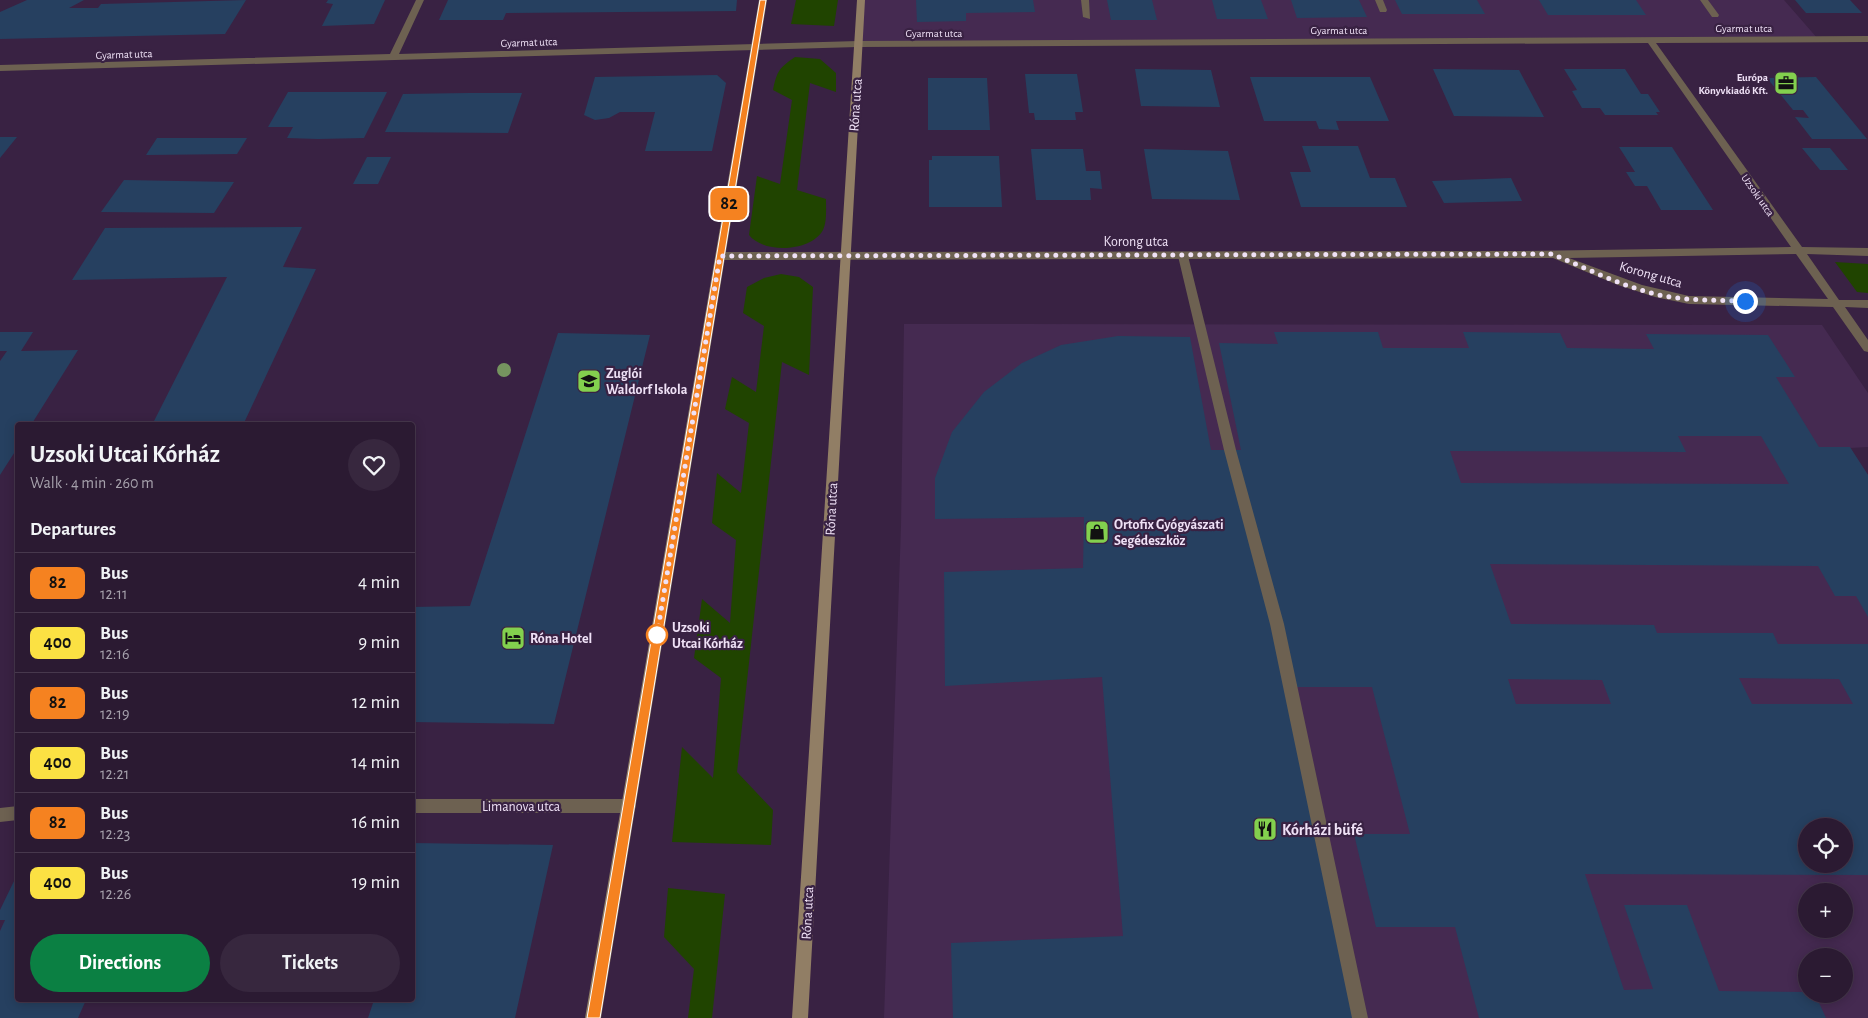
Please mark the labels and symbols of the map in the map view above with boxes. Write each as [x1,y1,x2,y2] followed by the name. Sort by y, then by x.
[1716,23,1772,34] street label: Gyarmat utca
[1311,25,1367,36] street label: Gyarmat utca
[906,28,962,39] street label: Gyarmat utca
[500,36,558,49] street label: Gyarmat utca
[95,48,153,61] street label: Gyarmat utca
[1773,70,1799,96] office icon: Európa Könyvkiadó Kft.
[1698,72,1769,96] place label: Európa Könyvkiadó Kft.
[847,78,865,132] street label: Róna utca
[1739,172,1776,218] street label: Uzsoki utca
[706,188,752,220] line badge: 82
[1104,235,1169,249] street label: Korong utca
[1618,259,1684,291] street label: Korong utca
[1733,289,1758,314] your location
[606,367,688,397] place label: Zuglói Waldorf Iskola
[576,368,602,394] school or university icon: Zuglói Waldorf Iskola
[824,482,840,536] street label: Róna utca
[1114,518,1224,548] place label: Ortofix Gyógyászati Segédeszköz
[1084,519,1110,545] shop icon: Ortofix Gyógyászati Segédeszköz
[672,621,743,651] place label: Uzsoki Utcai Kórház
[646,624,668,646] marker: Uzsoki Utcai Kórház
[500,625,526,651] hotel icon: Róna Hotel
[530,632,592,646] place label: Róna Hotel
[482,800,561,814] street label: Limanova utca
[1252,816,1278,842] restaurant icon: Kórházi büfé
[1282,822,1363,838] place label: Kórházi büfé
[800,886,816,940] street label: Róna utca

